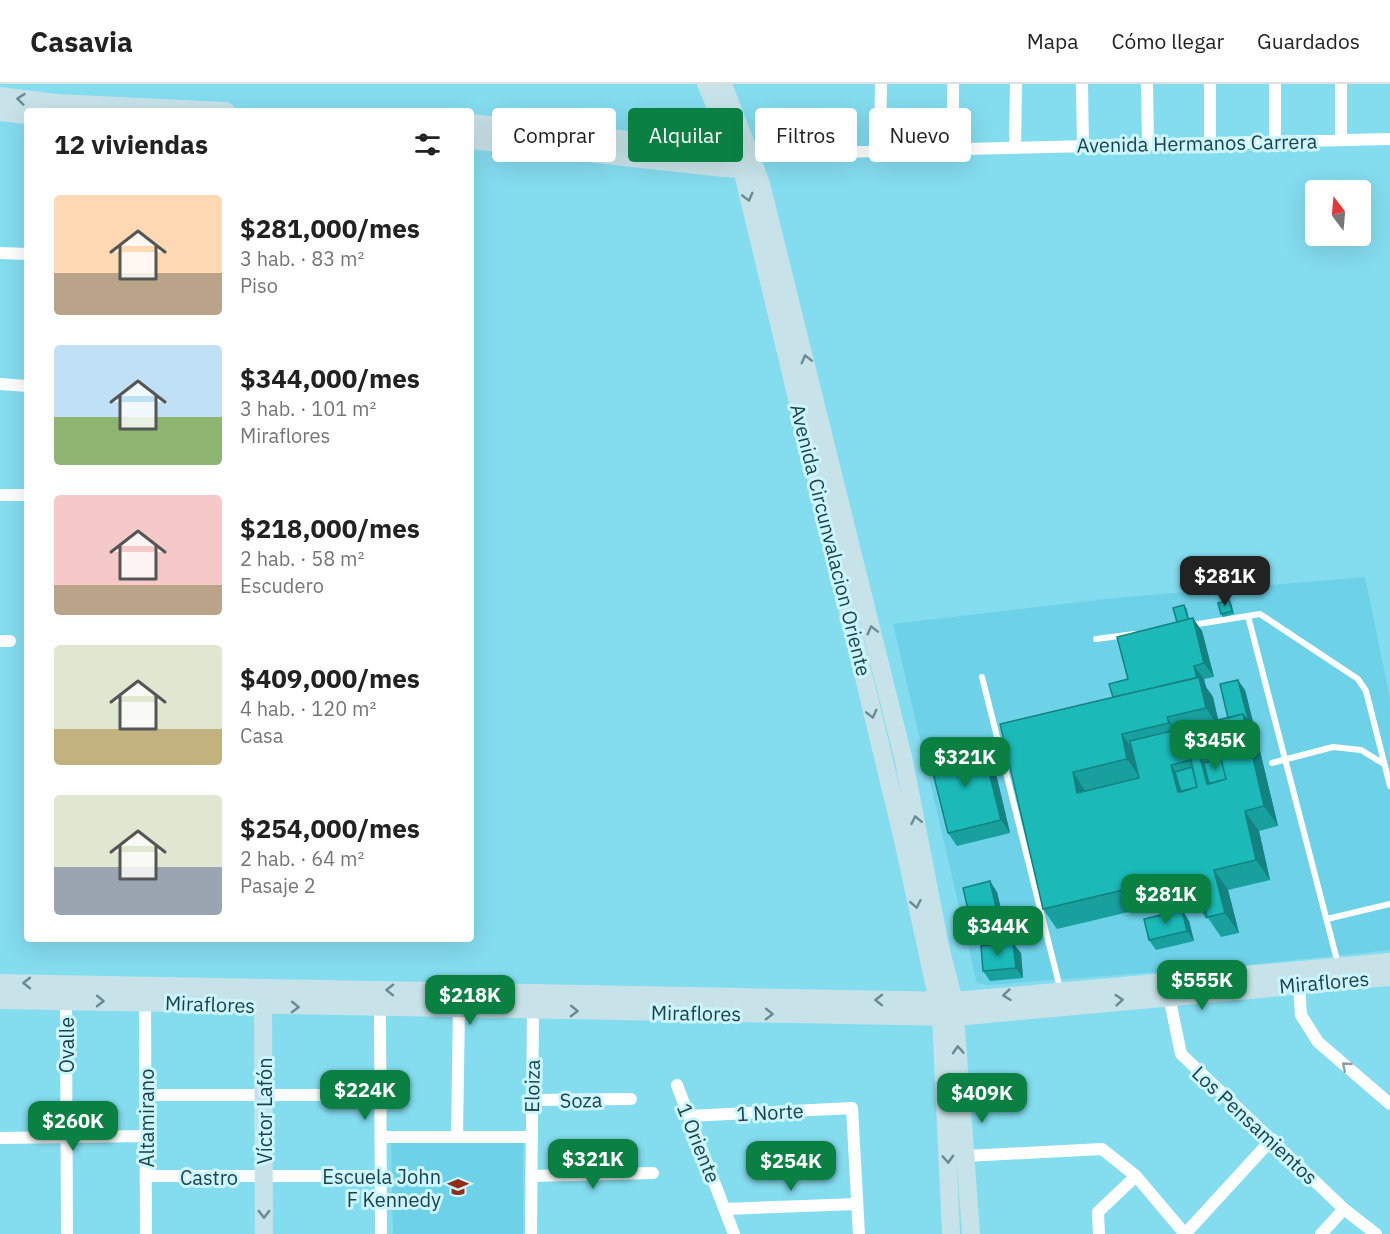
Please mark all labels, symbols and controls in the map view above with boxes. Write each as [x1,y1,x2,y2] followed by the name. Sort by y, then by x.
[30,23,133,60] text: Casavia
[1027,27,1078,55] text: Mapa
[1111,27,1224,55] text: Cómo llegar
[1257,27,1360,55] text: Guardados
[16,93,26,106] one-way arrow
[492,108,616,162] chip: Comprar
[628,108,743,162] chip: Alquilar
[755,108,857,162] chip: Filtros
[869,108,971,162] chip: Nuevo
[54,127,208,161] text: 12 viviendas
[1076,127,1318,159] street label: Avenida Hermanos Carrera
[411,128,444,161] icon: filters
[1305,180,1371,246] north arrow
[1305,180,1371,246] map controls
[741,192,754,202] one-way arrow
[240,211,420,245] text: $281,000/mes
[102,219,174,291] icon: home
[240,245,364,272] text: 3 hab. · 83 m²
[240,272,278,299] text: Piso
[800,355,813,365] one-way arrow
[240,361,420,395] text: $344,000/mes
[102,369,174,441] icon: home
[240,395,376,422] text: 3 hab. · 101 m²
[784,401,878,679] street label: Avenida Circunvalacion Oriente
[240,422,330,449] text: Miraflores
[240,511,420,545] text: $218,000/mes
[102,519,174,591] icon: home
[240,545,364,572] text: 2 hab. · 58 m²
[1183,556,1267,607] pin: $281K
[1194,562,1256,589] text: $281K
[240,572,324,599] text: Escudero
[867,626,880,636] one-way arrow
[240,661,420,695] text: $409,000/mes
[102,669,174,741] icon: home
[240,695,376,722] text: 4 hab. · 120 m²
[865,708,878,718] one-way arrow
[1173,720,1257,771] pin: $345K
[240,722,284,749] text: Casa
[1184,726,1246,753] text: $345K
[923,737,1007,788] pin: $321K
[934,743,996,770] text: $321K
[240,811,420,845] text: $254,000/mes
[910,816,923,826] one-way arrow
[102,819,174,891] icon: home
[240,845,364,872] text: 2 hab. · 64 m²
[240,872,316,899] text: Pasaje 2
[1124,874,1208,925] pin: $281K
[1135,880,1197,907] text: $281K
[909,899,922,909] one-way arrow
[956,906,1040,957] pin: $344K
[967,912,1029,939] text: $344K
[1160,960,1244,1011] pin: $555K
[1278,965,1370,999] street label: Miraflores
[1171,966,1233,993] text: $555K
[428,975,512,1026] pin: $218K
[23,977,32,989] one-way arrow
[439,981,501,1008] text: $218K
[386,984,395,996] one-way arrow
[1003,988,1012,1001] one-way arrow
[164,989,256,1019] street label: Miraflores
[875,993,884,1006] one-way arrow
[1114,994,1123,1007] one-way arrow
[96,995,105,1007] one-way arrow
[651,999,741,1027] street label: Miraflores
[291,1001,300,1013] one-way arrow
[570,1005,579,1017] one-way arrow
[765,1008,774,1020] one-way arrow
[53,1017,80,1073] street label: Ovalle
[952,1045,965,1054] one-way arrow
[251,1057,278,1165] street label: Víctor Lafón
[518,1059,546,1113] street label: Eloiza
[1186,1060,1324,1190] street label: Los Pensamientos
[1342,1062,1353,1073] one-way arrow
[133,1069,160,1167] street label: Altamirano
[323,1070,407,1121] pin: $224K
[940,1073,1024,1124] pin: $409K
[334,1076,396,1103] text: $224K
[951,1079,1013,1106] text: $409K
[559,1086,603,1114] street label: Soza
[736,1097,804,1127] street label: 1 Norte
[671,1099,727,1187] street label: 1 Oriente
[31,1101,115,1152] pin: $260K
[42,1107,104,1134] text: $260K
[551,1139,635,1190] pin: $321K
[749,1141,833,1192] pin: $254K
[562,1145,624,1172] text: $321K
[760,1147,822,1174] text: $254K
[941,1154,954,1163] one-way arrow
[322,1163,441,1213] place label: Escuela John F Kennedy
[180,1164,238,1191] street label: Castro
[446,1175,470,1199] school or university icon: Escuela John F Kennedy
[258,1209,270,1218] one-way arrow

